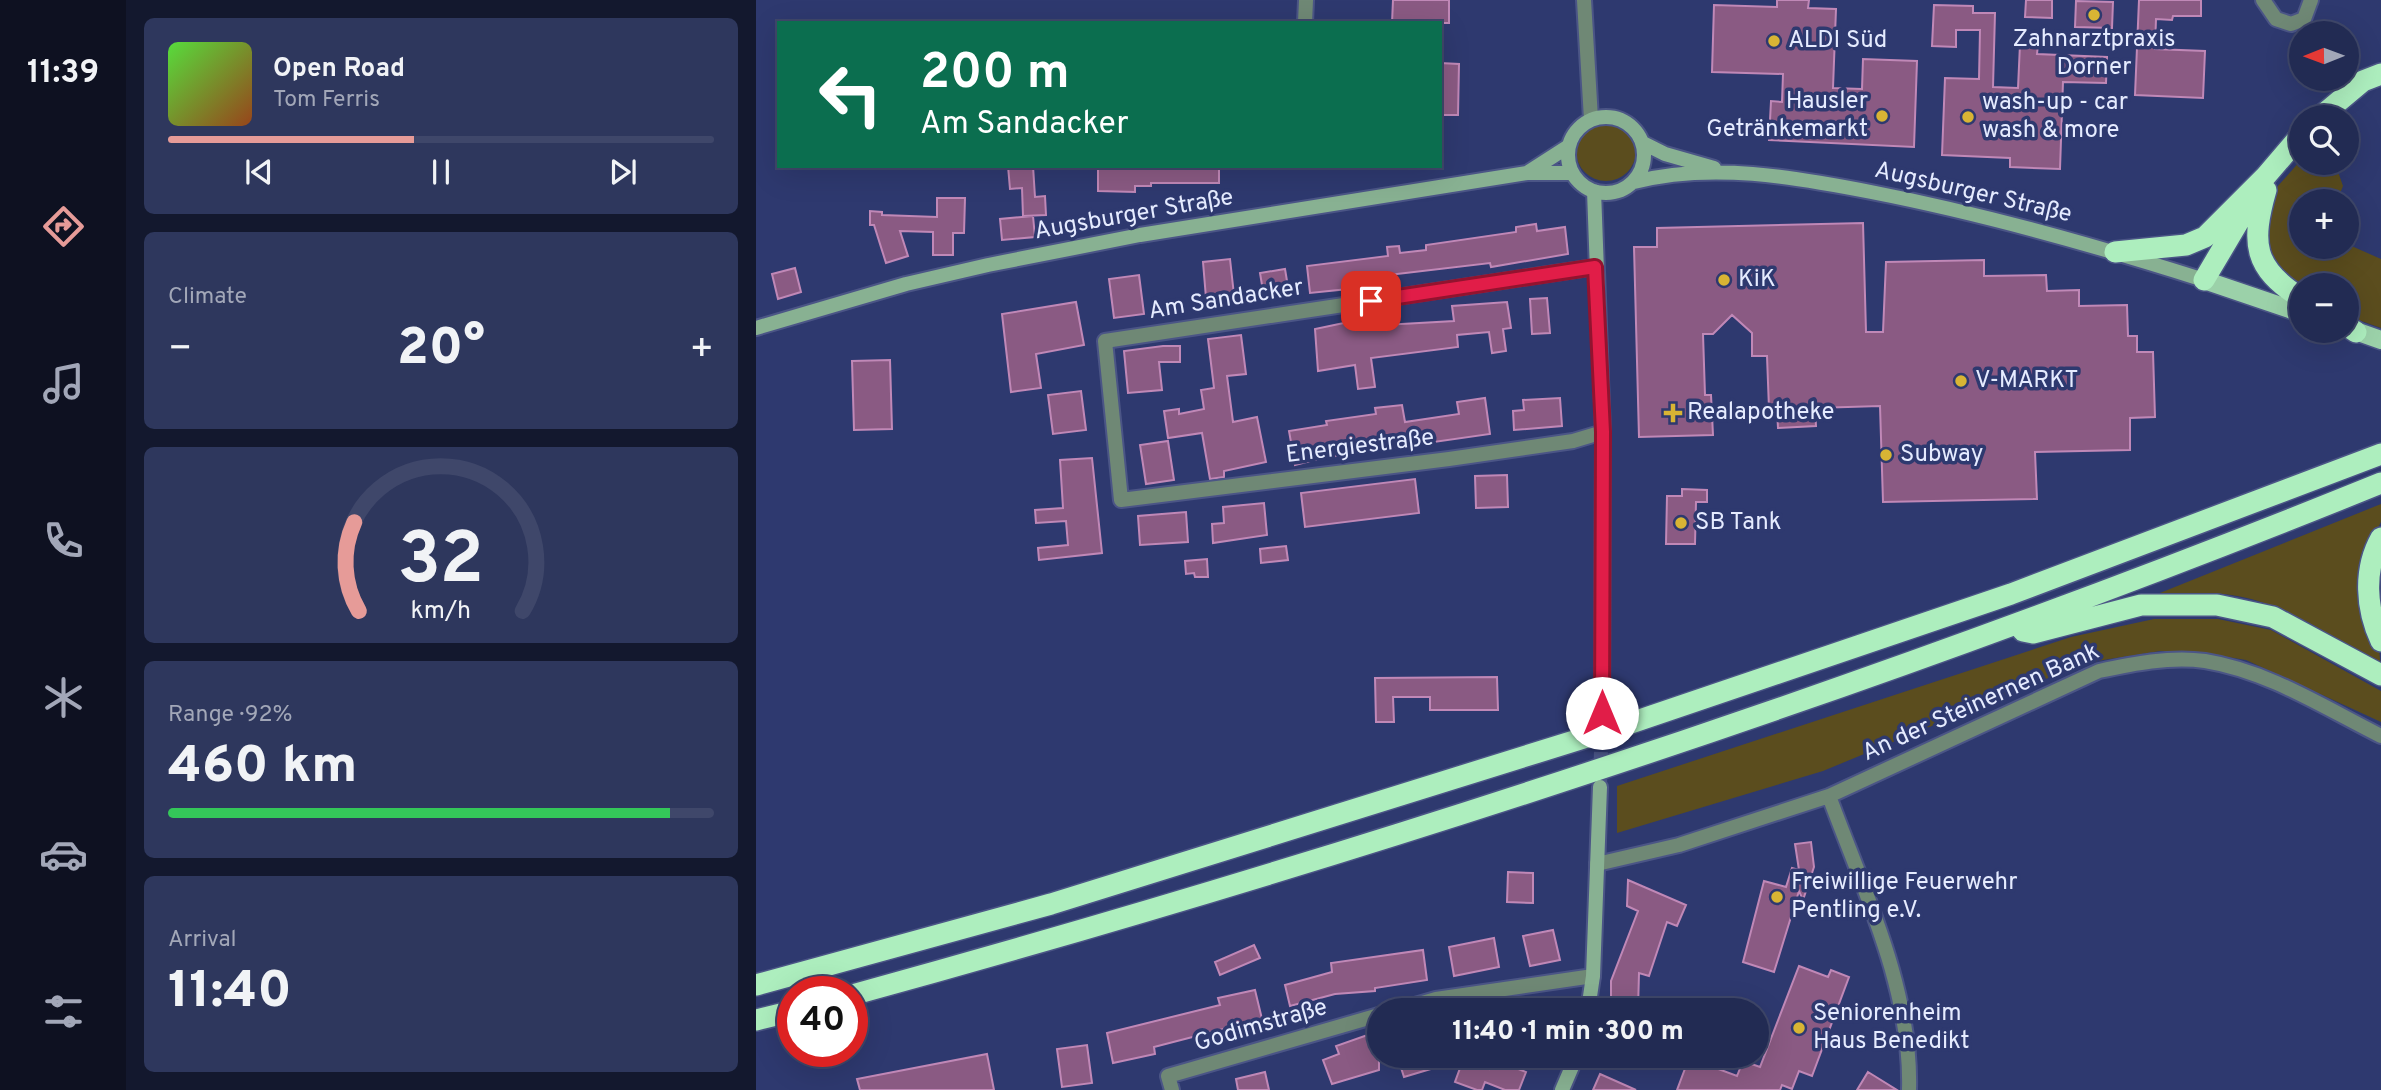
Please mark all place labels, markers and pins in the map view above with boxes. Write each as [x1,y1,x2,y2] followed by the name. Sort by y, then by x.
[2086,7,2102,23] marker: Zahnarztpraxis Dorner
[2013,25,2176,83] place label: Zahnarztpraxis Dorner
[1788,26,1887,56] place label: ALDI Süd
[1766,33,1782,49] marker: ALDI Süd
[1706,87,1868,145] place label: Hausler Getränkemarkt
[1982,88,2128,146] place label: wash-up - car wash & more
[1874,108,1890,124] marker: Hausler Getränkemarkt
[1960,109,1976,125] marker: wash-up - car wash & more
[1738,265,1776,295] place label: KiK
[1341,271,1401,331] pin
[1716,272,1732,288] marker: KiK
[1975,366,2078,396] place label: V-MARKT
[1953,373,1969,389] marker: V-MARKT
[1687,398,1834,428] place label: Realapotheke
[1665,405,1681,421] marker: Realapotheke
[1900,440,1983,470] place label: Subway
[1878,447,1894,463] marker: Subway
[1695,508,1781,538] place label: SB Tank
[1673,515,1689,531] marker: SB Tank
[1791,868,2018,926] place label: Freiwillige Feuerwehr Pentling e.V.
[1769,889,1785,905] marker: Freiwillige Feuerwehr Pentling e.V.
[1813,999,1970,1057] place label: Seniorenheim Haus Benedikt
[1791,1020,1807,1036] marker: Seniorenheim Haus Benedikt

